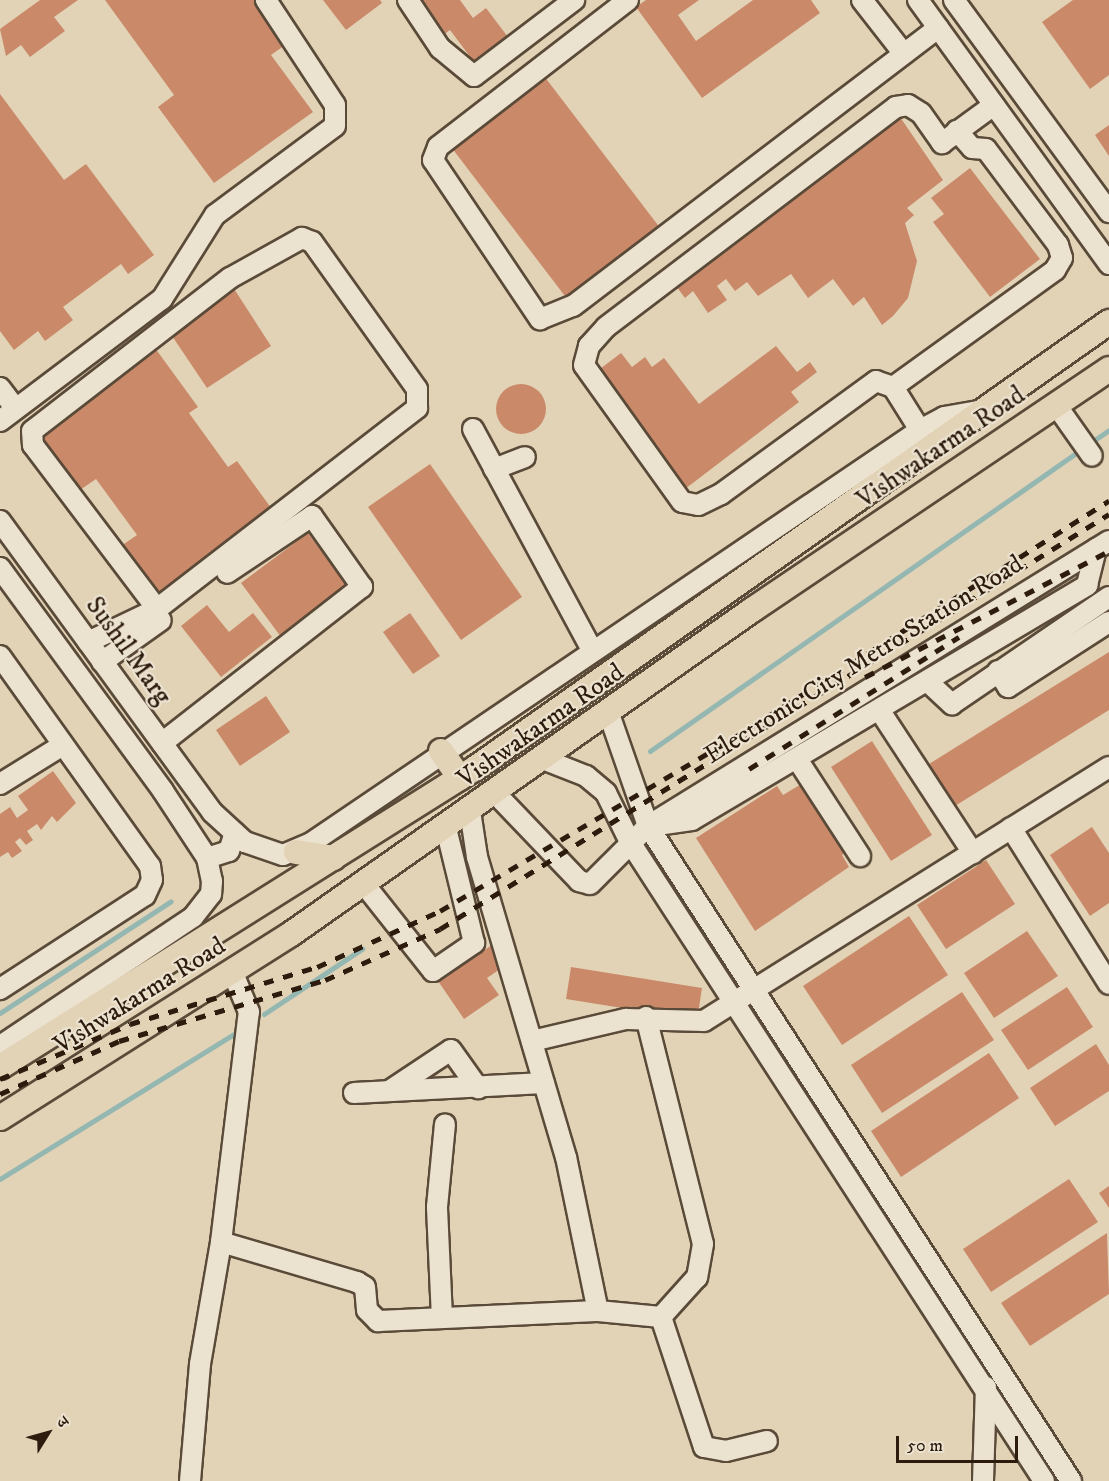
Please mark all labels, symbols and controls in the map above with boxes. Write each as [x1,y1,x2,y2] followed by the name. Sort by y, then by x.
[851,380,1031,516] street label: Vishwakarma Road
[699,549,1029,771] street label: Electronic City Metro Station Road
[78,591,178,711] street label: Sushil Marg
[452,657,630,795] street label: Vishwakarma Road
[48,931,232,1061] street label: Vishwakarma Road
[18,1403,78,1463] north arrow
[52,1413,73,1431] text: उ
[899,1424,1020,1462] scale bar
[907,1435,943,1457] text: 50 m

